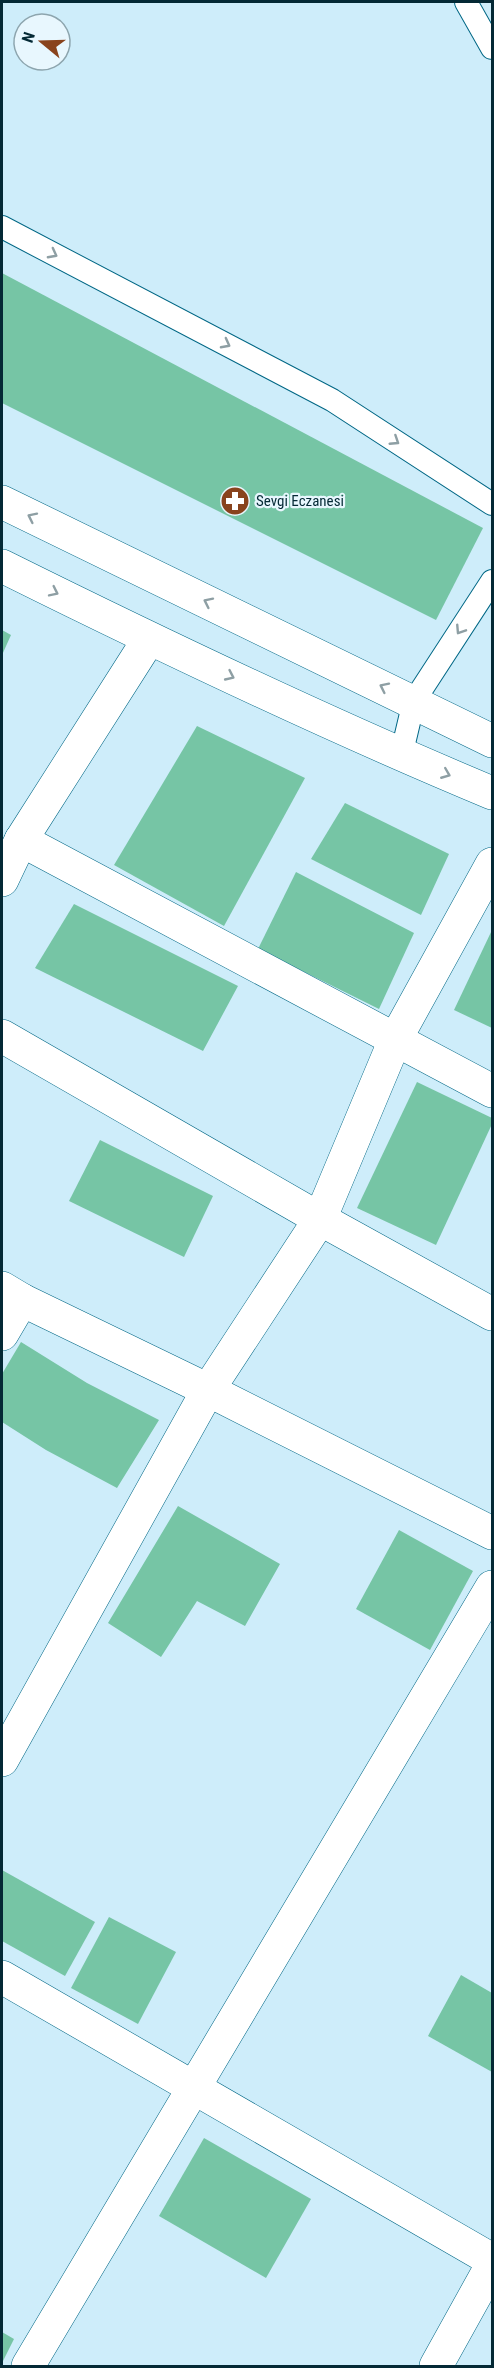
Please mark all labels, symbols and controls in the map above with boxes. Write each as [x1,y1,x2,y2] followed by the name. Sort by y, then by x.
[12,12,72,72] north arrow
[18,30,39,45] text: N
[47,247,58,258] one-way arrow
[220,337,230,348] one-way arrow
[389,434,400,445] one-way arrow
[219,485,251,517] pharmacy icon: Sevgi Eczanesi
[256,492,344,510] place label: Sevgi Eczanesi
[28,513,39,524] one-way arrow
[48,585,58,596] one-way arrow
[204,597,215,609] one-way arrow
[456,624,468,634] one-way arrow
[223,669,234,681] one-way arrow
[379,682,390,694] one-way arrow
[439,767,450,779] one-way arrow

